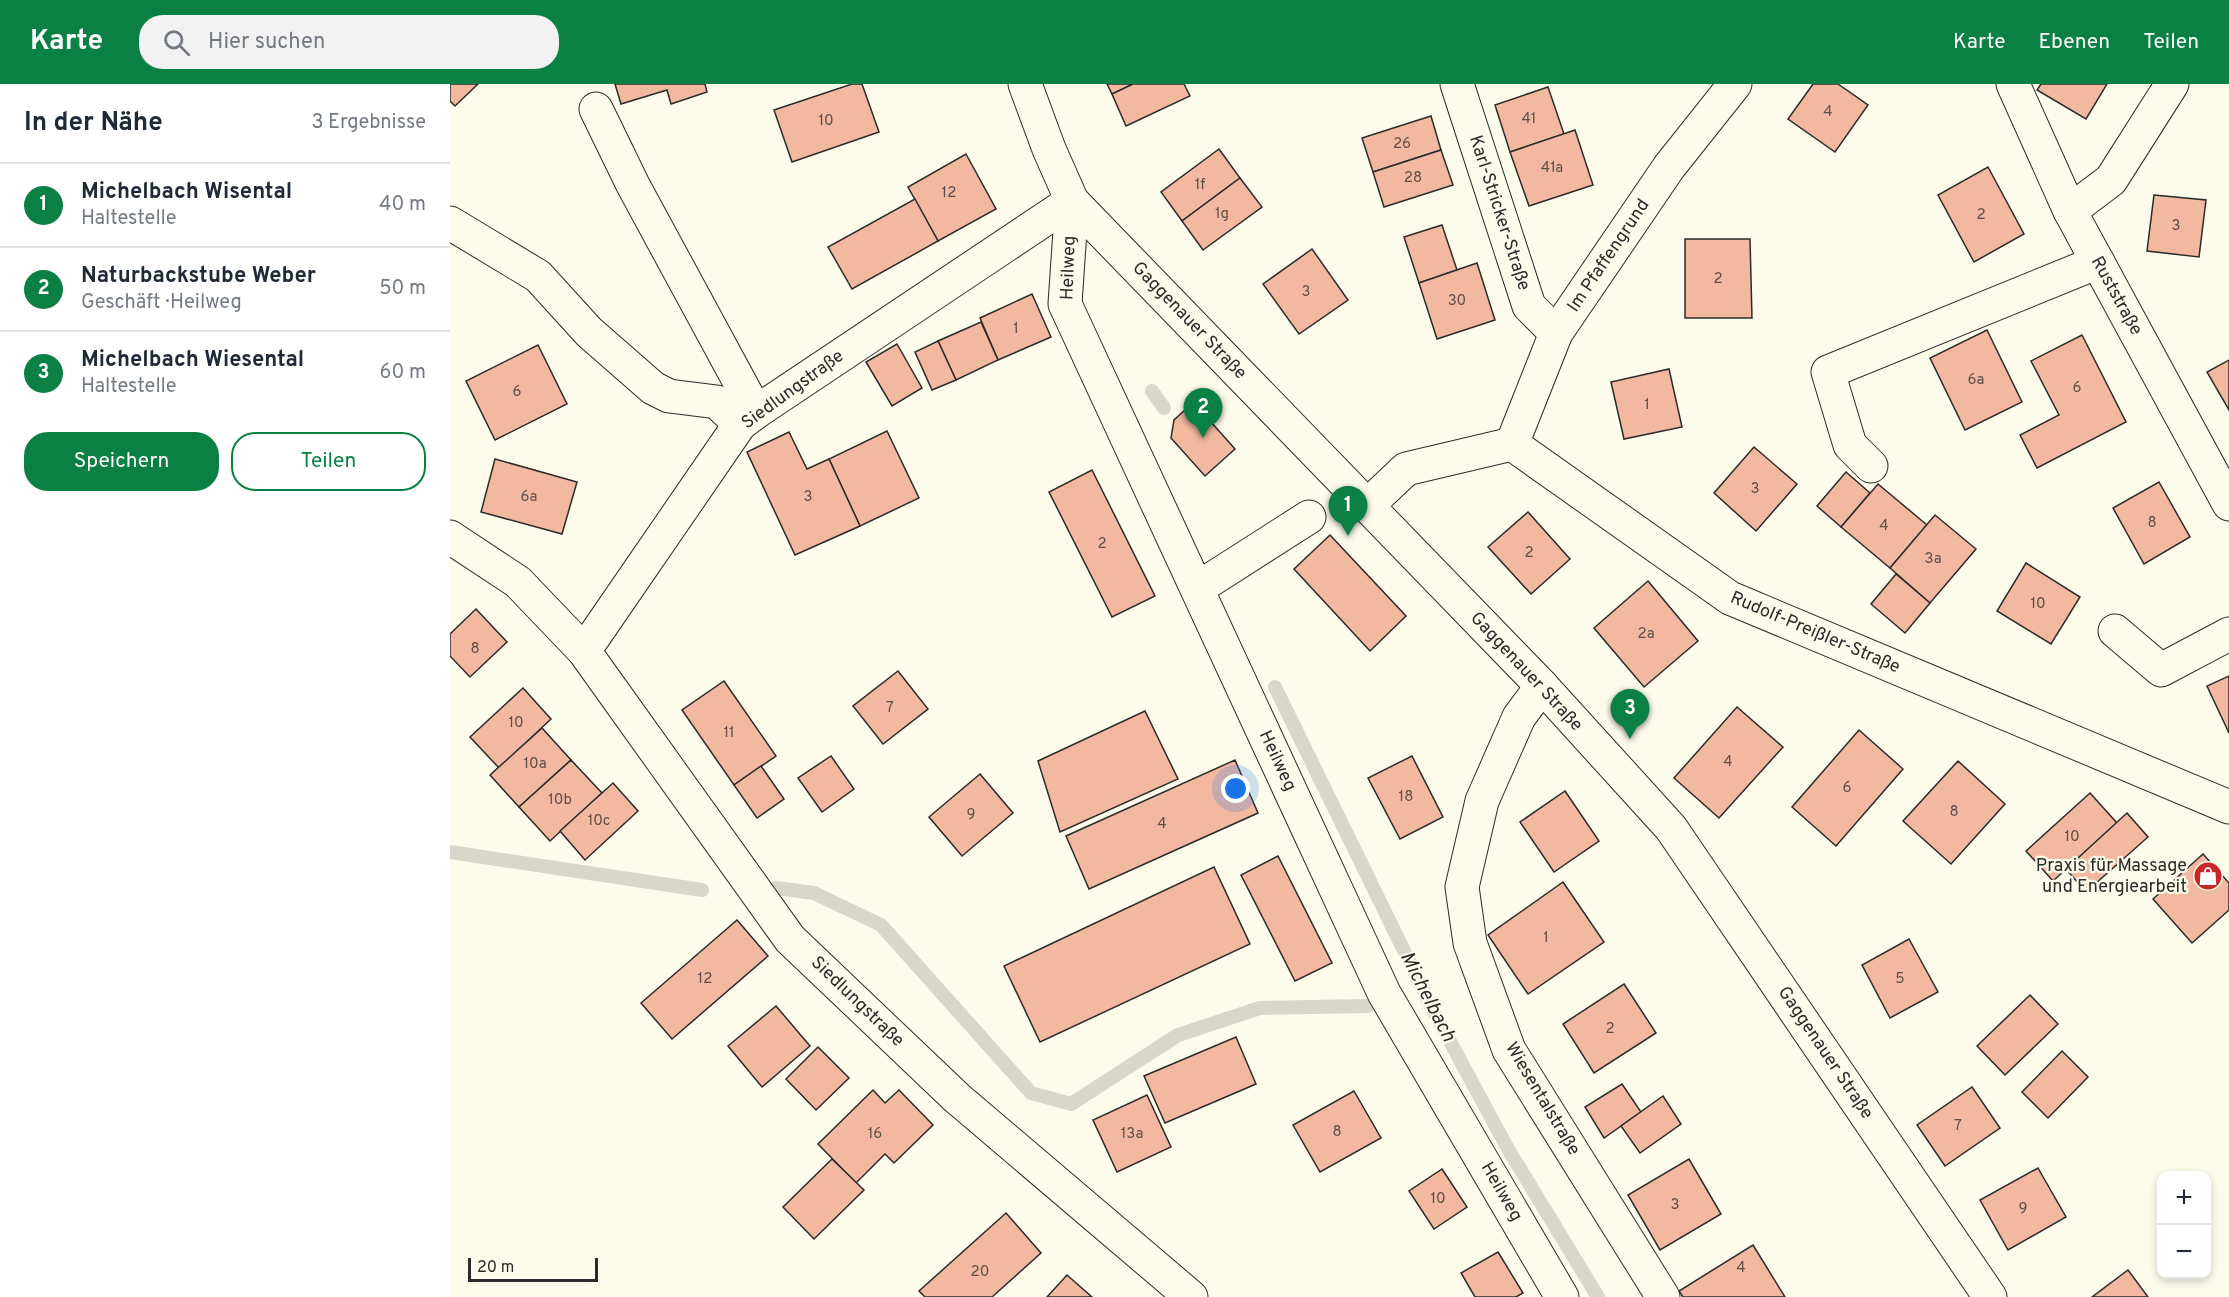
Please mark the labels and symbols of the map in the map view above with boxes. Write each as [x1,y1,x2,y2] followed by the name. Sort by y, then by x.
[1823,103,1833,122] house number: 4
[1522,110,1536,129] house number: 41
[818,112,834,131] house number: 10
[1463,132,1535,294] street label: Karl-Stricker-Straße
[1393,135,1411,154] house number: 26
[1541,159,1563,178] house number: 41a
[1404,169,1422,188] house number: 28
[1195,176,1205,195] house number: 1f
[942,184,956,203] house number: 12
[1563,195,1655,317] street label: Im Pfaffengrund
[1215,205,1229,224] house number: 1g
[1976,206,1986,225] house number: 2
[2171,217,2181,236] house number: 3
[1056,235,1082,301] street label: Heilweg
[2085,252,2147,340] street label: Ruststraße
[1127,257,1251,385] street label: Gaggenauer Straße
[1713,270,1723,289] house number: 2
[1301,283,1311,302] house number: 3
[1448,292,1466,311] house number: 30
[1013,320,1019,339] house number: 1
[737,345,849,435] street label: Siedlungstraße
[1968,371,1984,390] house number: 6a
[2073,379,2082,398] house number: 6
[513,383,522,402] house number: 6
[1184,388,1222,438] pin: 2
[1644,396,1650,415] house number: 1
[1750,480,1760,499] house number: 3
[1328,486,1368,536] pin: 1
[521,488,537,507] house number: 6a
[803,488,813,507] house number: 3
[2147,514,2157,533] house number: 8
[1879,517,1889,536] house number: 4
[1097,535,1107,554] house number: 2
[1524,544,1534,563] house number: 2
[1924,550,1942,569] house number: 3a
[1727,587,1903,679] street label: Rudolf-Preißler-Straße
[2030,595,2046,614] house number: 10
[1465,607,1587,737] street label: Gaggenauer Straße
[1637,625,1655,644] house number: 2a
[470,640,480,659] house number: 8
[1610,690,1650,739] pin: 3
[886,699,894,718] house number: 7
[508,714,524,733] house number: 10
[723,724,735,743] house number: 11
[1253,727,1301,795] street label: Heilweg
[1723,753,1733,772] house number: 4
[523,755,547,774] house number: 10a
[1221,774,1250,803] your location
[1843,779,1852,798] house number: 6
[1399,788,1413,807] house number: 18
[548,791,572,810] house number: 10b
[1949,803,1959,822] house number: 8
[967,806,975,825] house number: 9
[588,812,610,831] house number: 10c
[1157,815,1167,834] house number: 4
[2064,828,2080,847] house number: 10
[2036,855,2187,899] place label: Praxis für Massage und Energiearbeit
[2192,860,2224,892] shop icon: Praxis für Massage und Energiearbeit
[1543,929,1549,948] house number: 1
[1393,947,1461,1047] water label: Michelbach
[805,952,909,1052] street label: Siedlungstraße
[698,970,712,989] house number: 12
[1895,970,1905,989] house number: 5
[1772,982,1878,1124] street label: Gaggenauer Straße
[1605,1020,1615,1039] house number: 2
[1499,1038,1585,1160] street label: Wiesentalstraße
[1954,1117,1962,1136] house number: 7
[1332,1123,1342,1142] house number: 8
[868,1125,882,1144] house number: 16
[1121,1125,1143,1144] house number: 13a
[1475,1158,1527,1226] street label: Heilweg
[1430,1190,1446,1209] house number: 10
[1670,1196,1680,1215] house number: 3
[2019,1200,2027,1219] house number: 9
[468,1255,598,1282] scale bar
[1736,1259,1746,1278] house number: 4
[971,1263,989,1282] house number: 20

